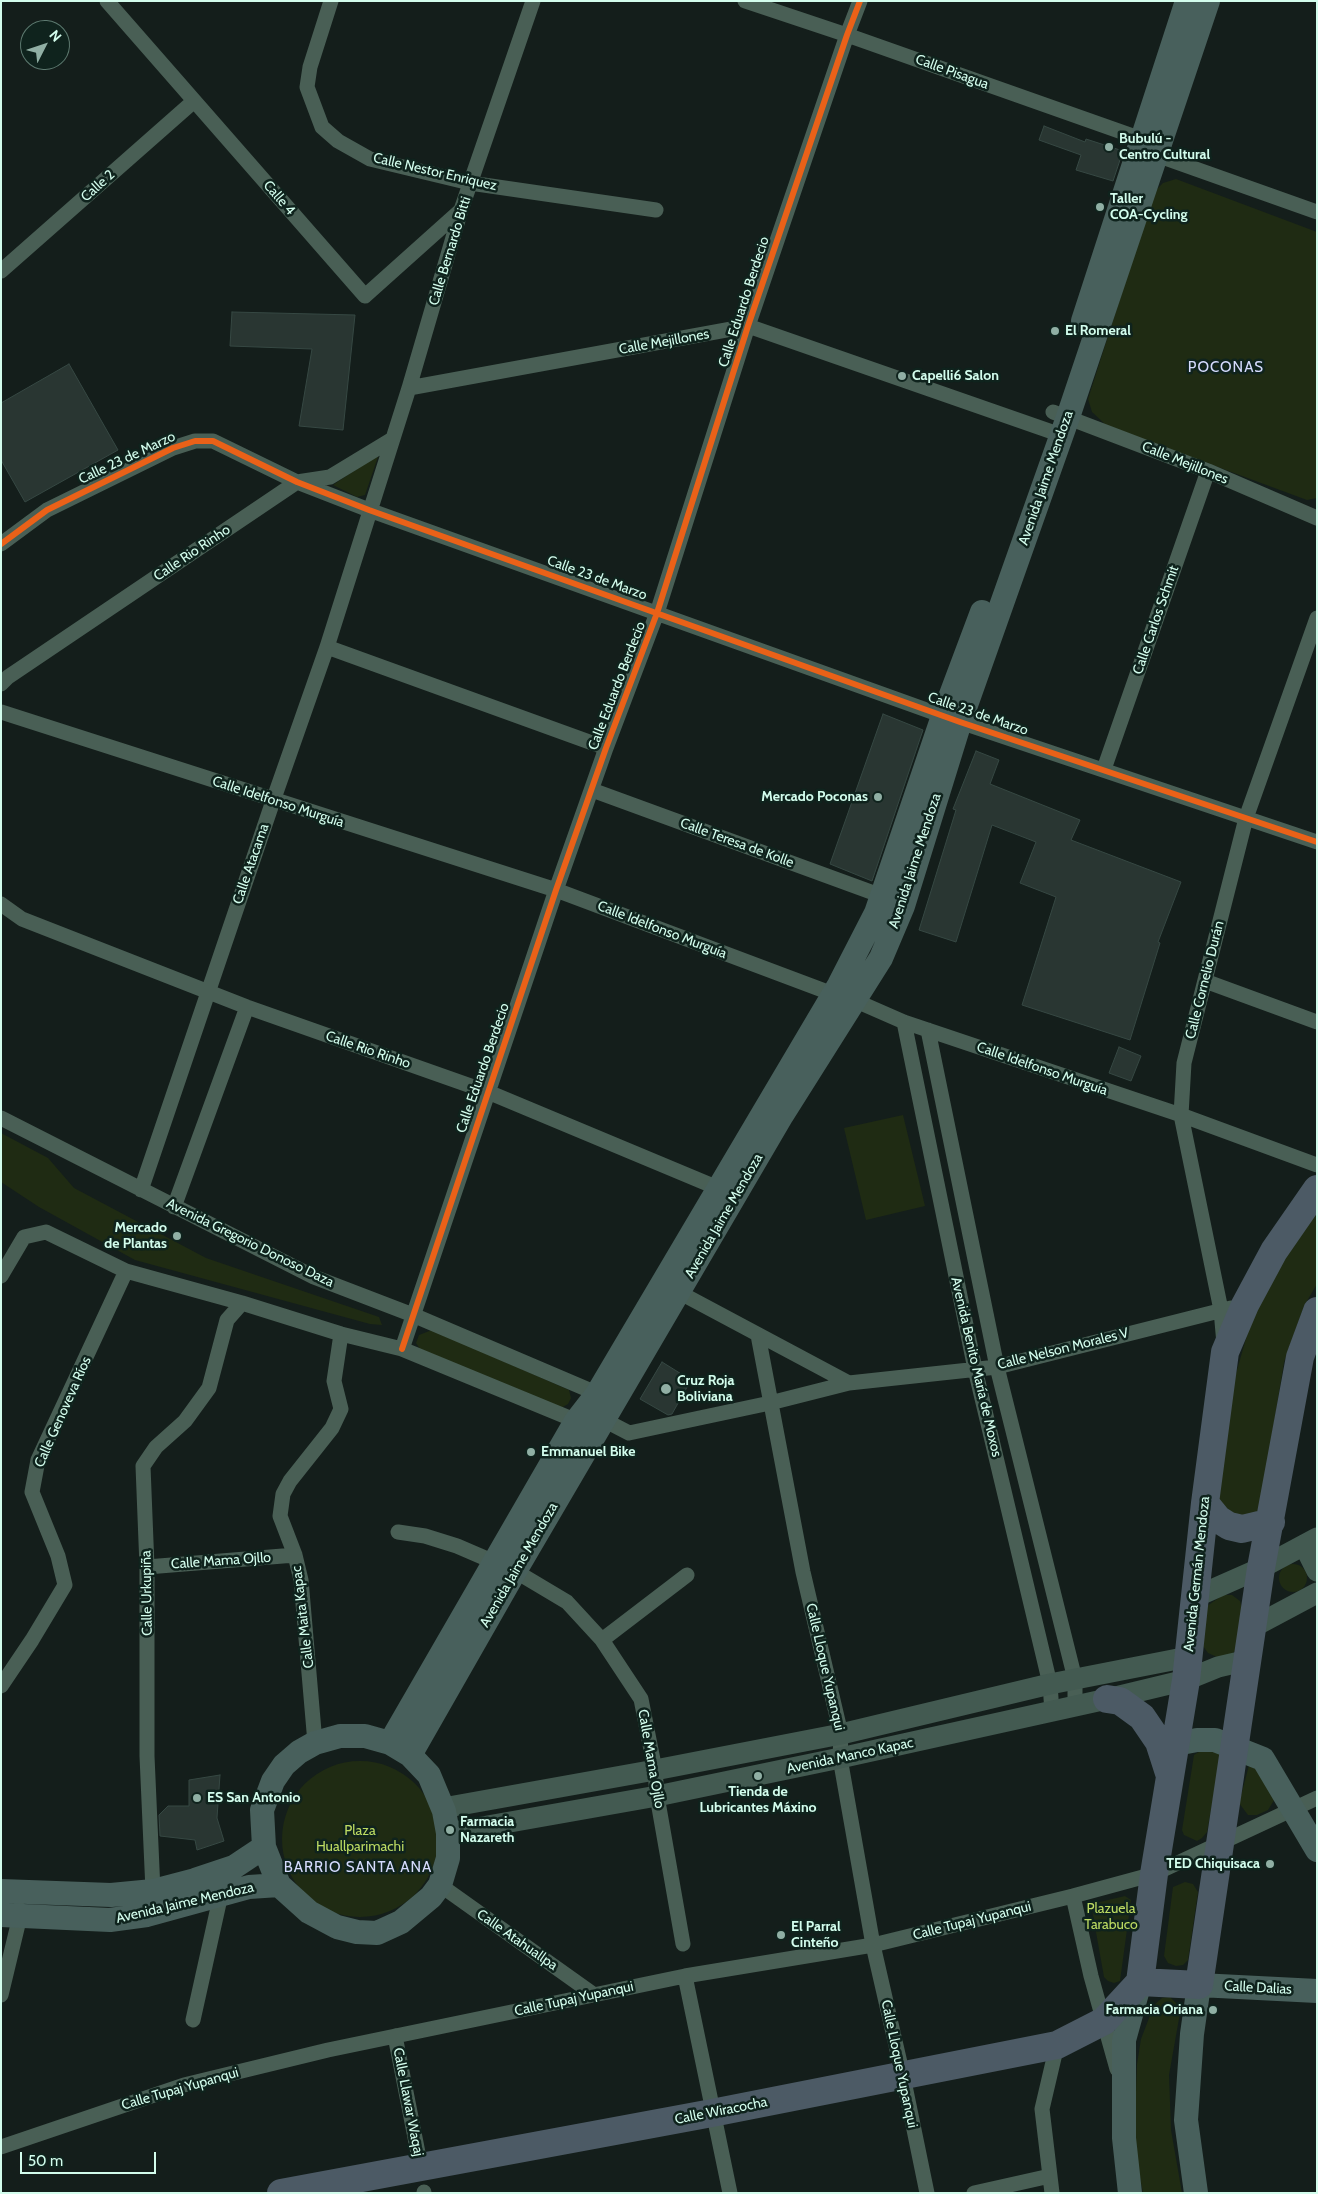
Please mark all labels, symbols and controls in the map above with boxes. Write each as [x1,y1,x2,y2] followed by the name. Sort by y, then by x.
[20,20,70,70] north arrow
[46,26,66,45] text: N
[913,51,991,93] street label: Calle Pisagua
[1119,131,1210,164] place label: Bubulú - Centro Cultural
[1103,141,1115,153] marker: Bubulú - Centro Cultural
[371,150,499,194] street label: Calle Nestor Enriquez
[78,167,118,205] street label: Calle 2
[259,177,299,219] street label: Calle 4
[1110,191,1188,223] place label: Taller COA-Cycling
[425,194,475,308] street label: Calle Bernardo Bitti
[1094,201,1106,213] marker: Taller COA-Cycling
[715,235,773,369] street label: Calle Eduardo Berdecio
[1065,323,1131,339] place label: El Romeral
[1049,325,1061,337] marker: El Romeral
[617,326,711,358] street label: Calle Mejillones
[1187,359,1265,377] district label: POCONAS
[912,368,999,384] place label: Capelli6 Salon
[896,370,908,382] marker: Capelli6 Salon
[1015,409,1077,547] street label: Avenida Jaime Mendoza
[76,428,178,488] street label: Calle 23 de Marzo
[1139,438,1231,488] street label: Calle Mejillones
[150,521,234,585] street label: Calle Rio Rinho
[545,552,649,604] street label: Calle 23 de Marzo
[1130,563,1182,677] street label: Calle Carlos Schmit
[585,619,649,753] street label: Calle Eduardo Berdecio
[926,689,1030,739] street label: Calle 23 de Marzo
[210,773,346,831] street label: Calle Idelfonso Murguía
[761,789,868,805] place label: Mercado Poconas
[872,791,884,803] marker: Mercado Poconas
[885,791,945,931] street label: Avenida Jaime Mendoza
[678,815,796,871] street label: Calle Teresa de Kolle
[229,822,273,906] street label: Calle Atacama
[595,898,729,962] street label: Calle Idelfonso Murguía
[1182,919,1228,1041] street label: Calle Cornelio Durán
[453,1001,513,1135] street label: Calle Eduardo Berdecio
[323,1028,413,1072] street label: Calle Rio Rinho
[974,1039,1110,1099] street label: Calle Idelfonso Murguía
[681,1151,767,1281] street label: Avenida Jaime Mendoza
[164,1195,336,1291] street label: Avenida Gregorio Donoso Daza
[104,1220,167,1252] place label: Mercado de Plantas
[171,1230,183,1242] marker: Mercado de Plantas
[947,1275,1005,1459] street label: Avenida Benito María de Moxos
[996,1325,1130,1373] street label: Calle Nelson Morales V
[31,1354,95,1470] street label: Calle Genoveva Ríos
[677,1373,734,1405] place label: Cruz Roja Boliviana
[659,1382,673,1396] marker: Cruz Roja Boliviana
[541,1444,635,1460] place label: Emmanuel Bike
[525,1446,537,1458] marker: Emmanuel Bike
[1180,1495,1214,1653] street label: Avenida Germán Mendoza
[476,1500,562,1630] street label: Avenida Jaime Mendoza
[170,1549,272,1573] street label: Calle Mama Ojllo
[138,1550,156,1636] street label: Calle Urkupiña
[288,1565,318,1669] street label: Calle Maita Kapac
[802,1602,848,1732] street label: Calle Lloque Yupanqui
[634,1708,668,1810] street label: Calle Mama Ojllo
[785,1734,915,1778] street label: Avenida Manco Kapac
[752,1770,764,1782] marker: Tienda de Lubricantes Máxino
[699,1784,817,1816] place label: Tienda de Lubricantes Máxino
[207,1790,300,1806] place label: ES San Antonio
[191,1792,203,1804] marker: ES San Antonio
[460,1814,515,1846] place label: Farmacia Nazareth
[316,1823,404,1855] park label: Plaza Huallparimachi
[444,1824,456,1836] marker: Farmacia Nazareth
[1166,1856,1260,1872] place label: TED Chiquisaca
[1264,1858,1276,1870] marker: TED Chiquisaca
[282,1859,434,1877] district label: BARRIO SANTA ANA
[114,1879,256,1927] street label: Avenida Jaime Mendoza
[911,1898,1033,1944] street label: Calle Tupaj Yupanqui
[1084,1901,1138,1934] park label: Plazuela Tarabuco
[473,1906,561,1974] street label: Calle Atahuallpa
[791,1919,841,1951] place label: El Parral Cinteño
[775,1929,787,1941] marker: El Parral Cinteño
[513,1978,635,2020] street label: Calle Tupaj Yupanqui
[1224,1978,1292,1998] street label: Calle Dalias
[877,1998,921,2130] street label: Calle Lloque Yupanqui
[1105,2002,1203,2018] place label: Farmacia Oriana
[1207,2004,1219,2016] marker: Farmacia Oriana
[389,2046,427,2158] street label: Calle Llawar Waqaj
[119,2064,241,2114] street label: Calle Tupaj Yupanqui
[673,2094,769,2128] street label: Calle Wiracocha
[22,2142,159,2174] scale bar
[28,2152,63,2170] text: 50 m

